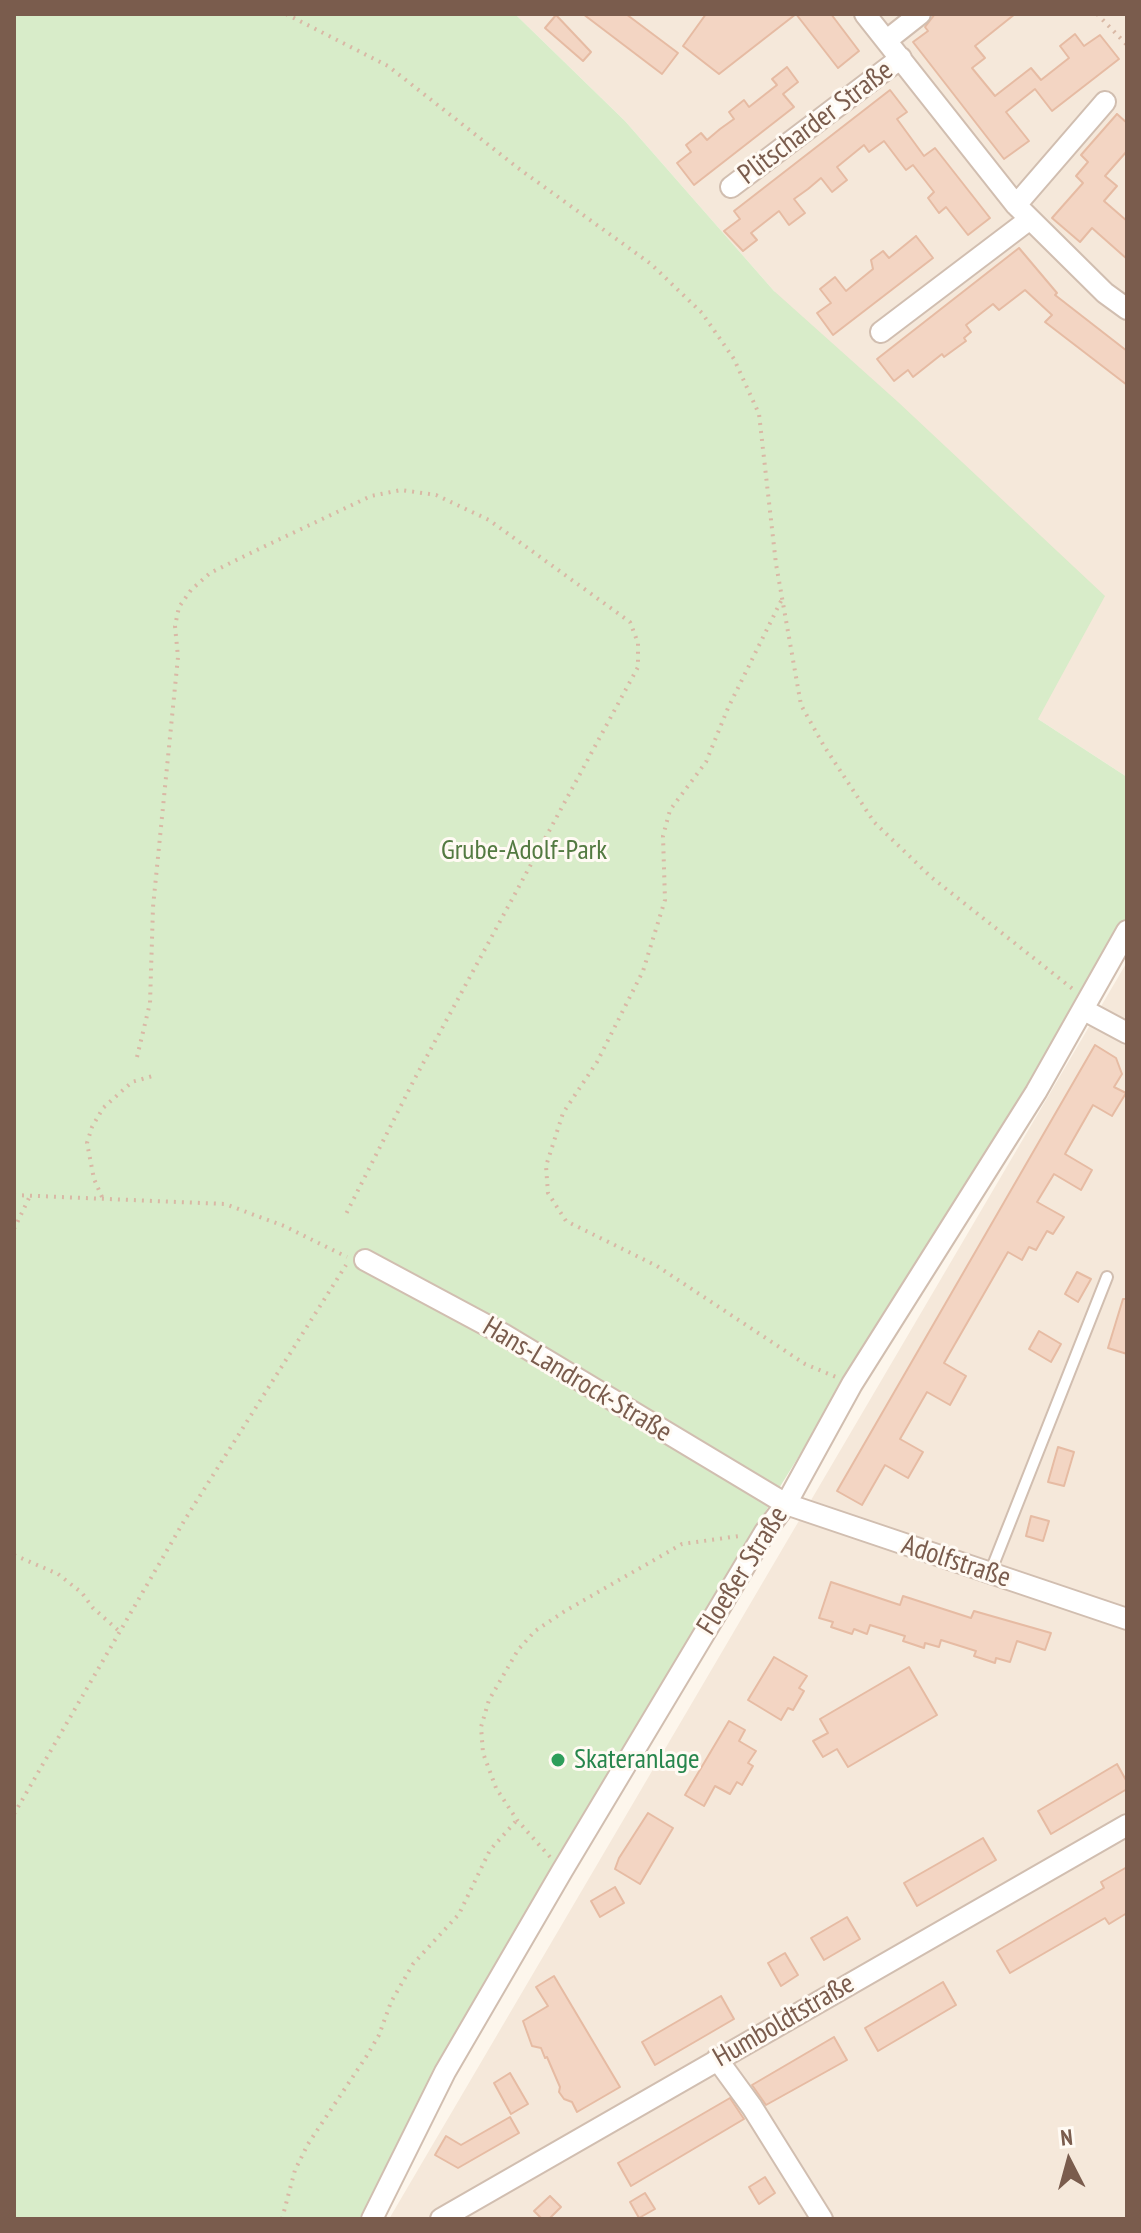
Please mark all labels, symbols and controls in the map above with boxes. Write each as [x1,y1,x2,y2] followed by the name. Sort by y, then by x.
[732,54,900,192] street label: Plitscharder Straße
[441,834,607,868] park label: Grube-Adolf-Park
[476,1310,678,1450] street label: Hans-Landrock-Straße
[691,1501,795,1641] street label: Floeßer Straße
[897,1529,1015,1595] street label: Adolfstraße
[574,1743,700,1777] place label: Skateranlage
[549,1751,567,1769] marker: Skateranlage
[708,1967,860,2075] street label: Humboldtstraße
[1029,2121,1109,2201] north arrow
[1059,2123,1074,2152] text: N

